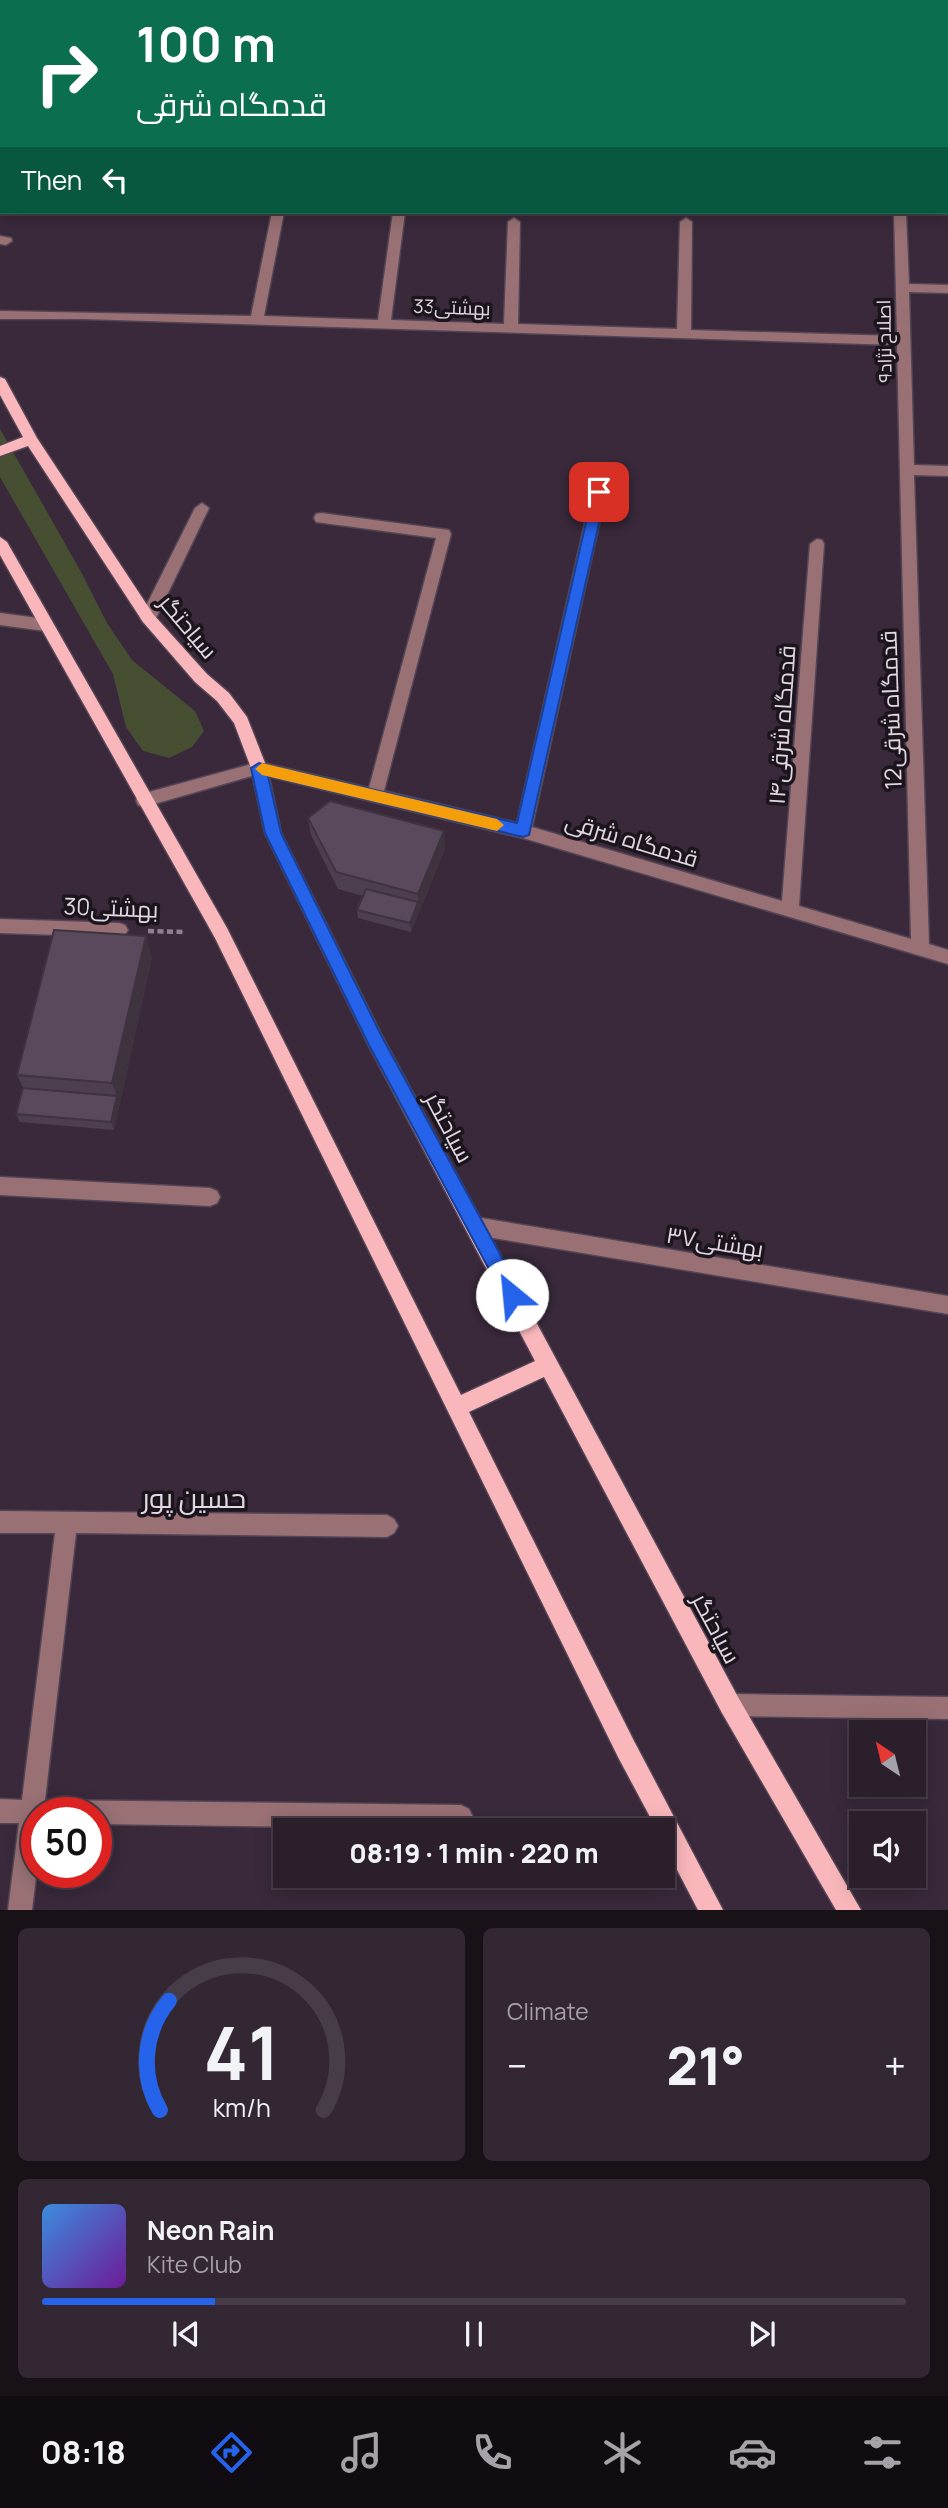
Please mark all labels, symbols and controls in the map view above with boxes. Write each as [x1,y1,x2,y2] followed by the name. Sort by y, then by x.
[136,10,276,77] text: 100 m
[21,28,112,119] icon: right
[136,82,327,126] text: قدمگاه شرقی
[96,161,134,199] icon: left
[21,162,82,198] text: Then
[413,293,491,321] street label: 33بهشتی
[870,299,899,383] street label: اصلاح نژاد۹
[569,462,629,522] pin
[580,473,618,511] icon: arrive
[151,585,225,665] street label: سیاحتگر
[871,630,909,790] street label: 12قدمگاه شرقی
[759,644,803,806] street label: قدمگاه شرقی۱۴
[562,804,702,874] street label: قدمگاه شرقی
[63,889,159,925] street label: 30بهشتی
[417,1084,482,1168] street label: سیاحتگر
[664,1218,766,1264] street label: بهشتی۳۷
[475,1258,549,1332] position arrow
[140,1478,246,1517] street label: حسین پور
[684,1585,749,1669] street label: سیاحتگر
[849,1720,926,1797] north arrow
[849,1720,926,1888] map controls
[21,1797,112,1888] speed limit sign: 50
[849,1811,926,1888] button: sound
[349,1835,599,1871] text: 08:19 · 1 min · 220 m
[507,1995,589,2027] text: Climate
[203,2003,280,2103] text: 41
[667,2030,745,2101] text: 21°
[507,2039,528,2091] text: −
[884,2039,906,2091] text: +
[212,2090,271,2125] text: km/h
[147,2212,275,2248] text: Neon Rain
[147,2248,242,2280] text: Kite Club
[167,2315,205,2353] icon: previous
[455,2315,493,2353] icon: pause
[743,2315,781,2353] icon: next
[207,2428,256,2477] icon: directions
[337,2428,386,2477] icon: music
[468,2428,517,2477] icon: phone
[598,2428,647,2477] icon: climate
[728,2428,777,2477] icon: car
[858,2428,907,2477] icon: filters
[41,2430,126,2474] text: 08:18

